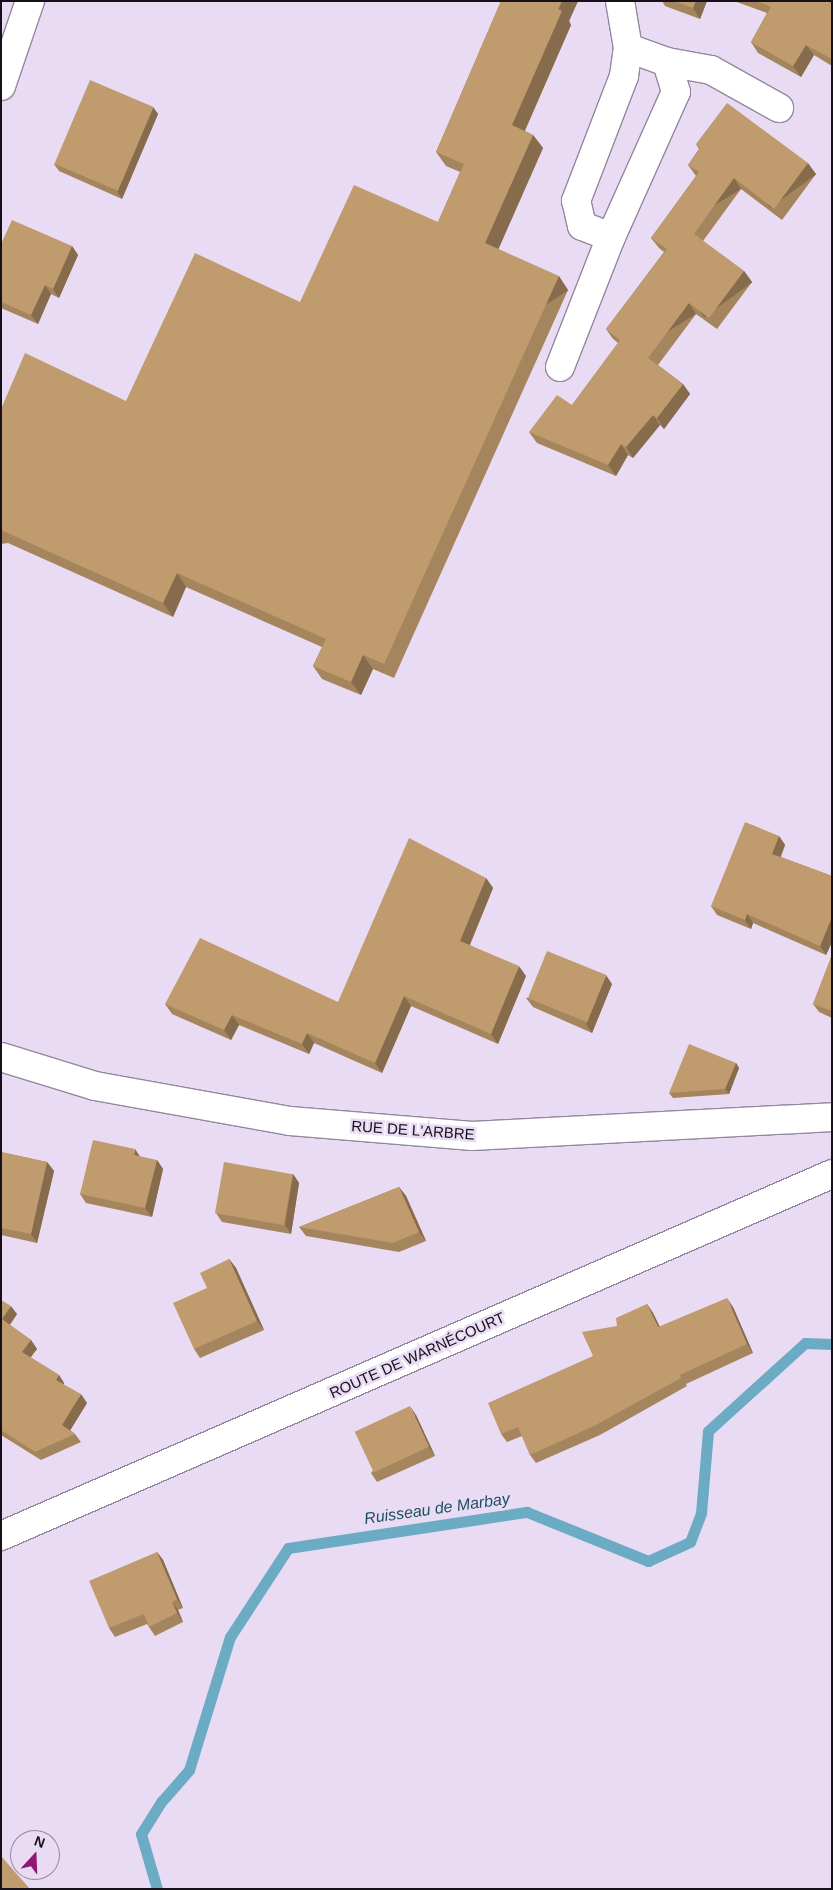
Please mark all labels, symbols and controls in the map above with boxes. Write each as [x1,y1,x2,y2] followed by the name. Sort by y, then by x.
[351,1117,475,1143] street label: RUE DE L'ARBRE
[327,1308,507,1402] street label: ROUTE DE WARNÉCOURT
[363,1489,511,1529] water label: Ruisseau de Marbay
[10,1830,60,1880] north arrow
[32,1833,47,1851] text: N

